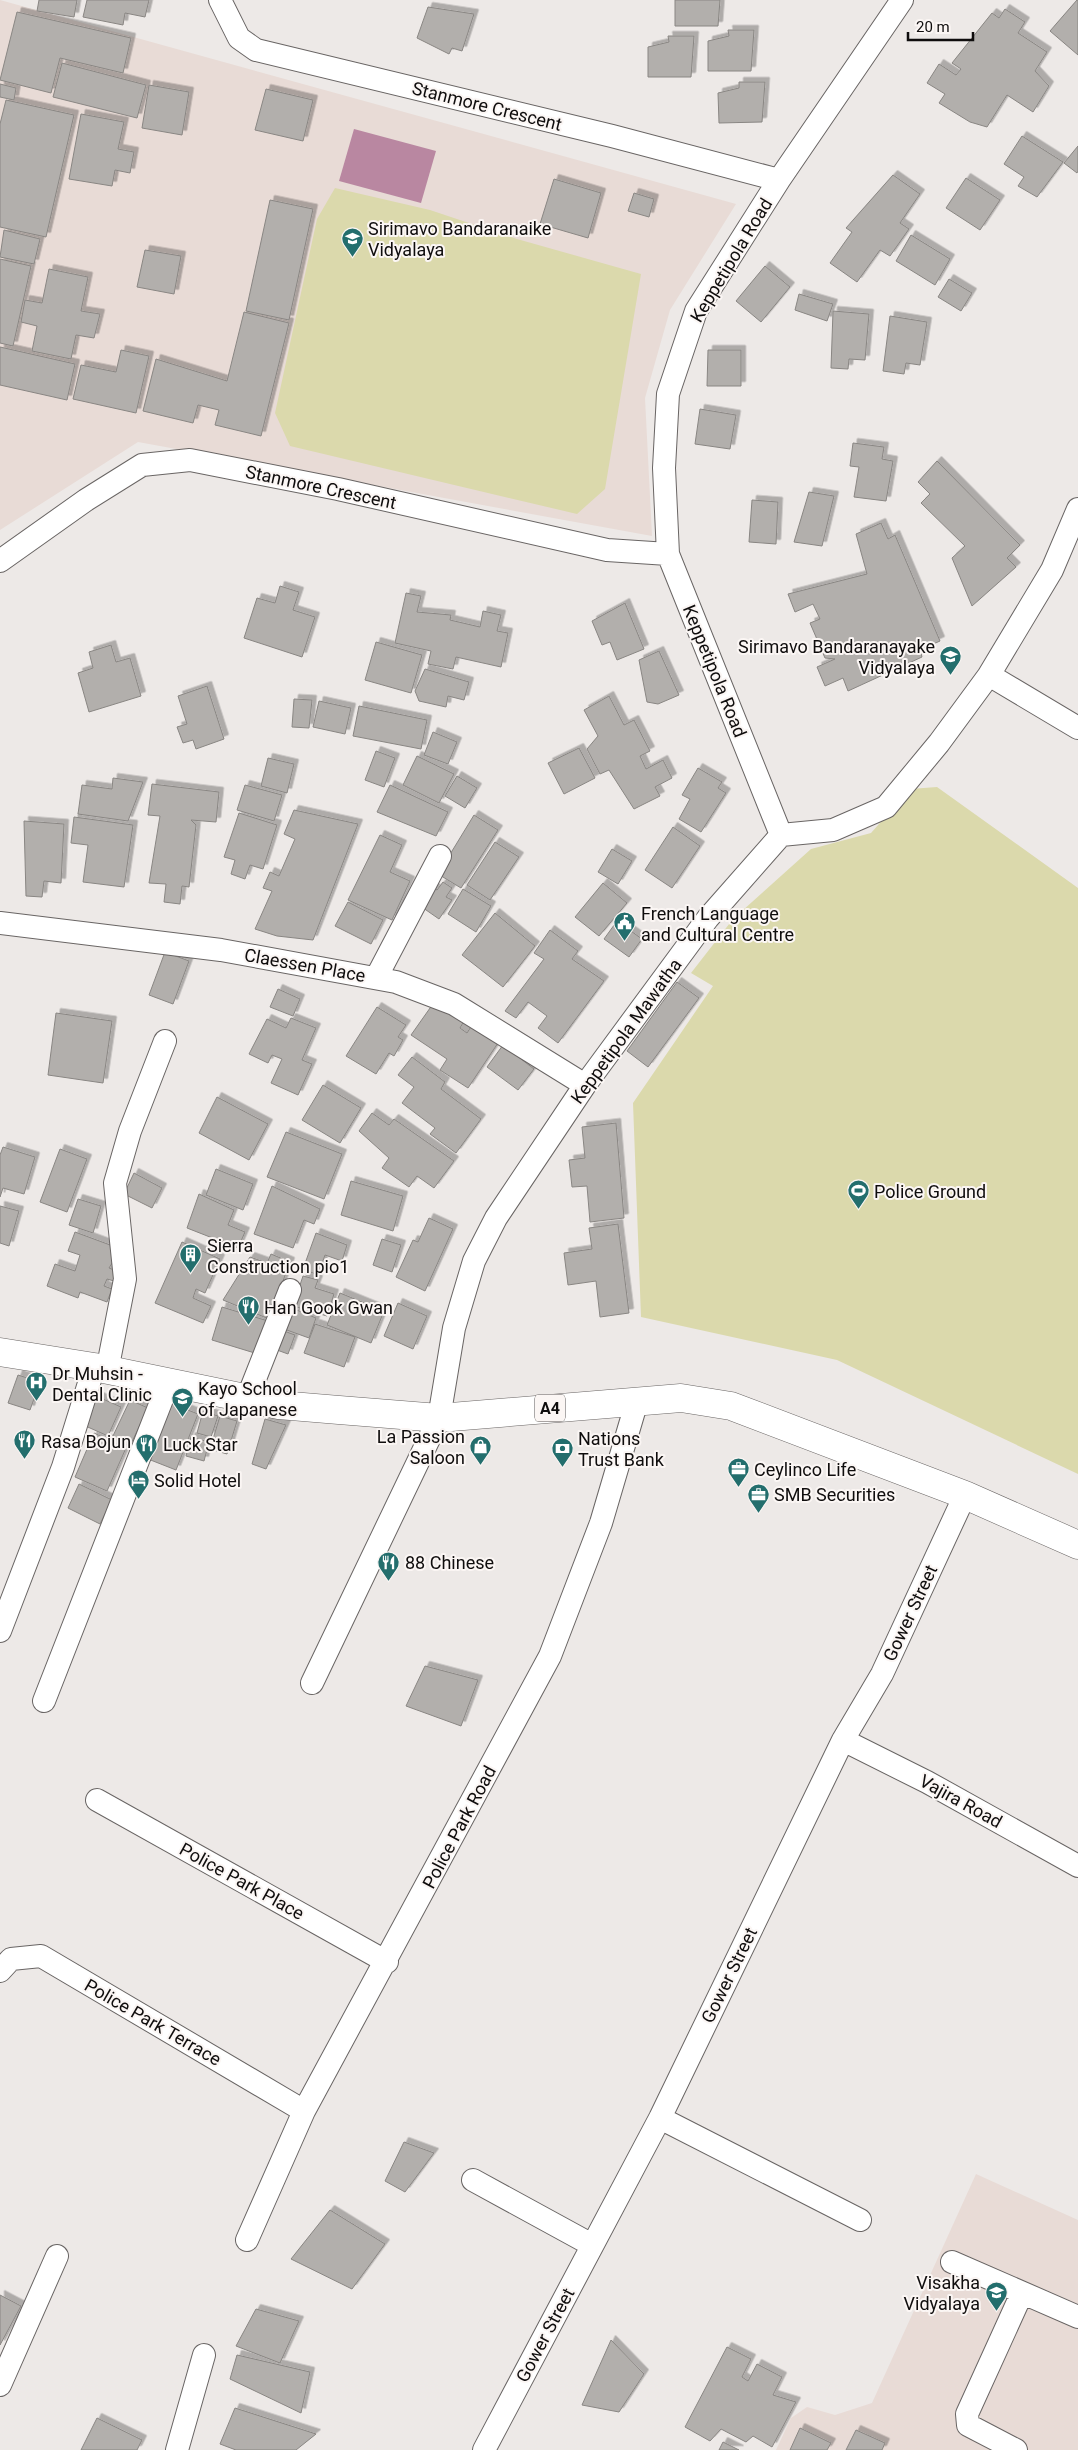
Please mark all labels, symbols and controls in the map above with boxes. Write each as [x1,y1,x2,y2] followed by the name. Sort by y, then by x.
[908,10,973,42] scale bar
[916,18,950,36] text: 20 m
[410,77,564,135] street label: Stanmore Crescent
[686,194,776,326] street label: Keppetipola Road
[368,218,551,260] place label: Sirimavo Bandaranaike Vidyalaya
[340,226,364,257] school or university icon: Sirimavo Bandaranaike Vidyalaya
[244,461,398,513] street label: Stanmore Crescent
[679,602,751,740] street label: Keppetipola Road
[738,636,935,678] place label: Sirimavo Bandaranayake Vidyalaya
[939,644,963,675] school or university icon: Sirimavo Bandaranayake Vidyalaya
[641,903,794,945] place label: French Language and Cultural Centre
[613,911,637,942] public building icon: French Language and Cultural Centre
[243,944,367,986] street label: Claessen Place
[566,954,686,1108] street label: Keppetipola Mawatha
[846,1179,870,1210] sports icon: Police Ground
[874,1181,986,1202] place label: Police Ground
[207,1235,349,1277] place label: Sierra Construction pio1
[179,1243,203,1274] building icon: Sierra Construction pio1
[236,1295,260,1326] restaurant icon: Han Gook Gwan
[264,1297,393,1318] place label: Han Gook Gwan
[52,1363,152,1405] place label: Dr Muhsin - Dental Clinic
[24,1371,48,1402] hospital icon: Dr Muhsin - Dental Clinic
[198,1378,297,1420] place label: Kayo School of Japanese
[170,1386,194,1417] school or university icon: Kayo School of Japanese
[535,1395,565,1422] road number: A4
[377,1426,465,1468] place label: La Passion Saloon
[578,1428,665,1470] place label: Nations Trust Bank
[13,1429,37,1460] restaurant icon: Rasa Bojun
[41,1431,131,1452] place label: Rasa Bojun
[135,1432,159,1463] restaurant icon: Luck Star
[163,1434,238,1455] place label: Luck Star
[469,1434,493,1465] shop icon: La Passion Saloon
[550,1436,574,1467] bank icon: Nations Trust Bank
[726,1457,750,1488] office icon: Ceylinco Life
[754,1459,856,1480] place label: Ceylinco Life
[126,1468,150,1499] hotel icon: Solid Hotel
[154,1470,241,1491] place label: Solid Hotel
[746,1482,770,1513] office icon: SMB Securities
[774,1484,895,1505] place label: SMB Securities
[377,1550,401,1581] restaurant icon: 88 Chinese
[405,1552,494,1573] place label: 88 Chinese
[879,1561,941,1664] street label: Gower Street
[418,1762,500,1892] street label: Police Park Road
[916,1770,1006,1832] street label: Vajira Road
[176,1838,308,1924] street label: Police Park Place
[697,1924,761,2026] street label: Gower Street
[81,1974,225,2070] street label: Police Park Terrace
[904,2272,980,2314] place label: Visakha Vidyalaya
[984,2280,1008,2311] school or university icon: Visakha Vidyalaya
[511,2284,579,2386] street label: Gower Street

